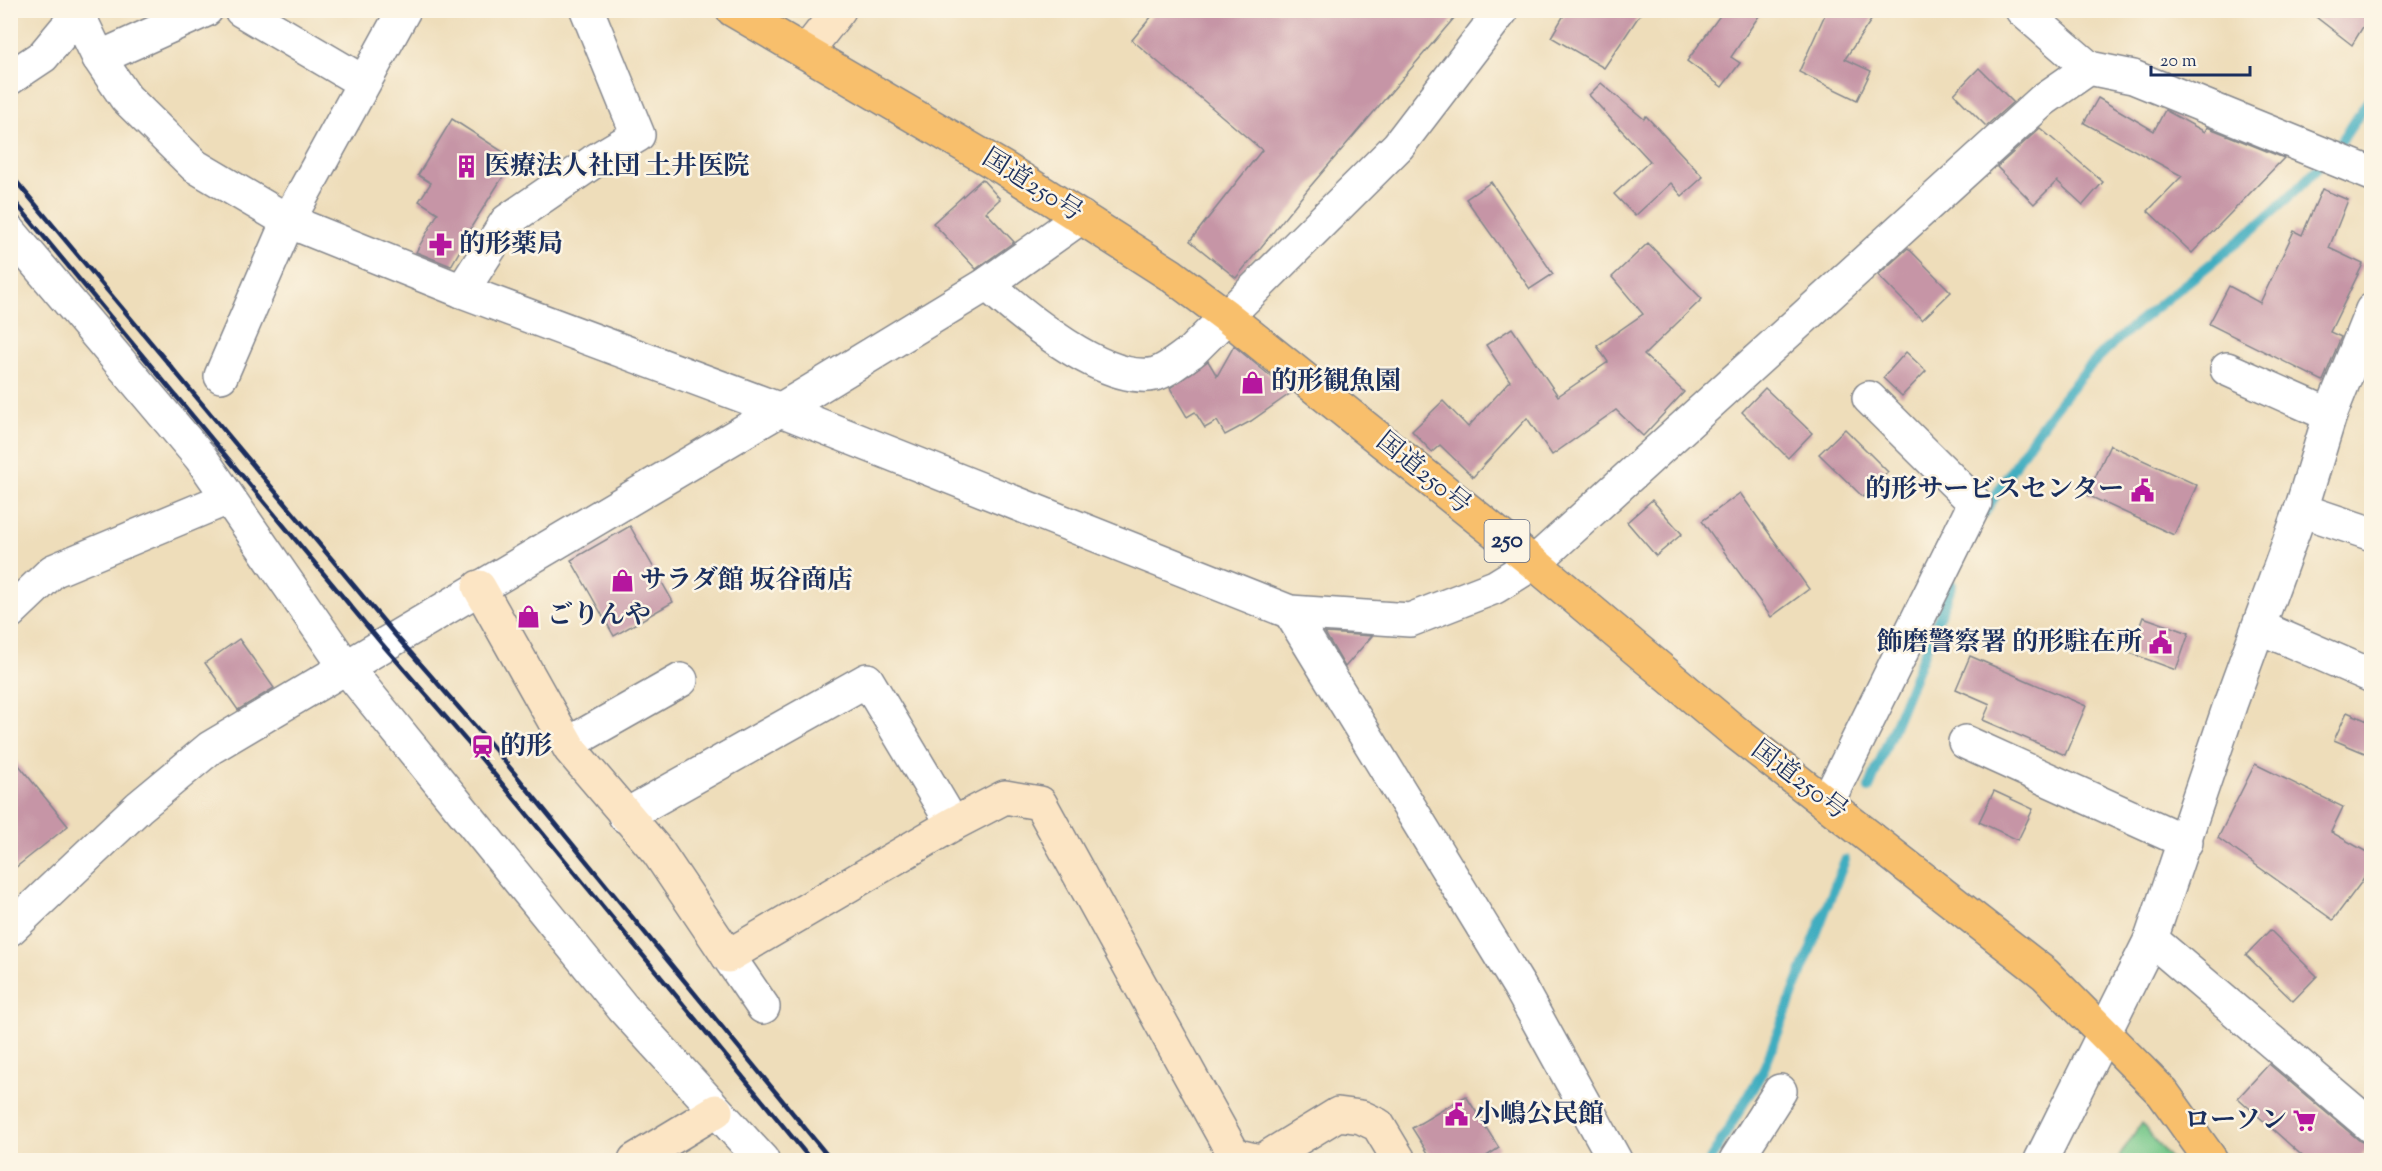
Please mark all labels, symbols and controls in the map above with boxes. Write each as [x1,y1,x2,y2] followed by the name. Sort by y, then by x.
[2151,39,2250,77] scale bar
[2160,49,2197,75] text: 20 m
[974,140,1090,232] street label: 国道250号
[484,149,750,186] place label: 医療法人社団 土井医院
[453,154,479,180] building icon: 医療法人社団 土井医院
[459,227,563,264] place label: 的形薬局
[428,232,454,258] pharmacy icon: 的形薬局
[1271,364,1401,401] place label: 的形観魚園
[1240,369,1266,395] shop icon: 的形観魚園
[1368,424,1478,524] street label: 国道250号
[1865,472,2124,509] place label: 的形サービスセンター
[2129,477,2155,503] public building icon: 的形サービスセンター
[1484,520,1530,562] road number: 250
[640,563,853,600] place label: サラダ館 坂谷商店
[609,568,635,594] shop icon: サラダ館 坂谷商店
[547,598,651,635] place label: ごりんや
[516,603,542,629] shop icon: ごりんや
[1876,625,2142,662] place label: 飾磨警察署 的形駐在所
[2147,630,2173,656] public building icon: 飾磨警察署 的形駐在所
[500,729,552,766] place label: 的形
[1743,732,1855,830] street label: 国道250号
[469,734,495,760] station icon: 的形
[1474,1097,1604,1134] place label: 小嶋公民館
[1443,1102,1469,1128] public building icon: 小嶋公民館
[2184,1103,2287,1140] place label: ローソン
[2292,1108,2318,1134] supermarket icon: ローソン

